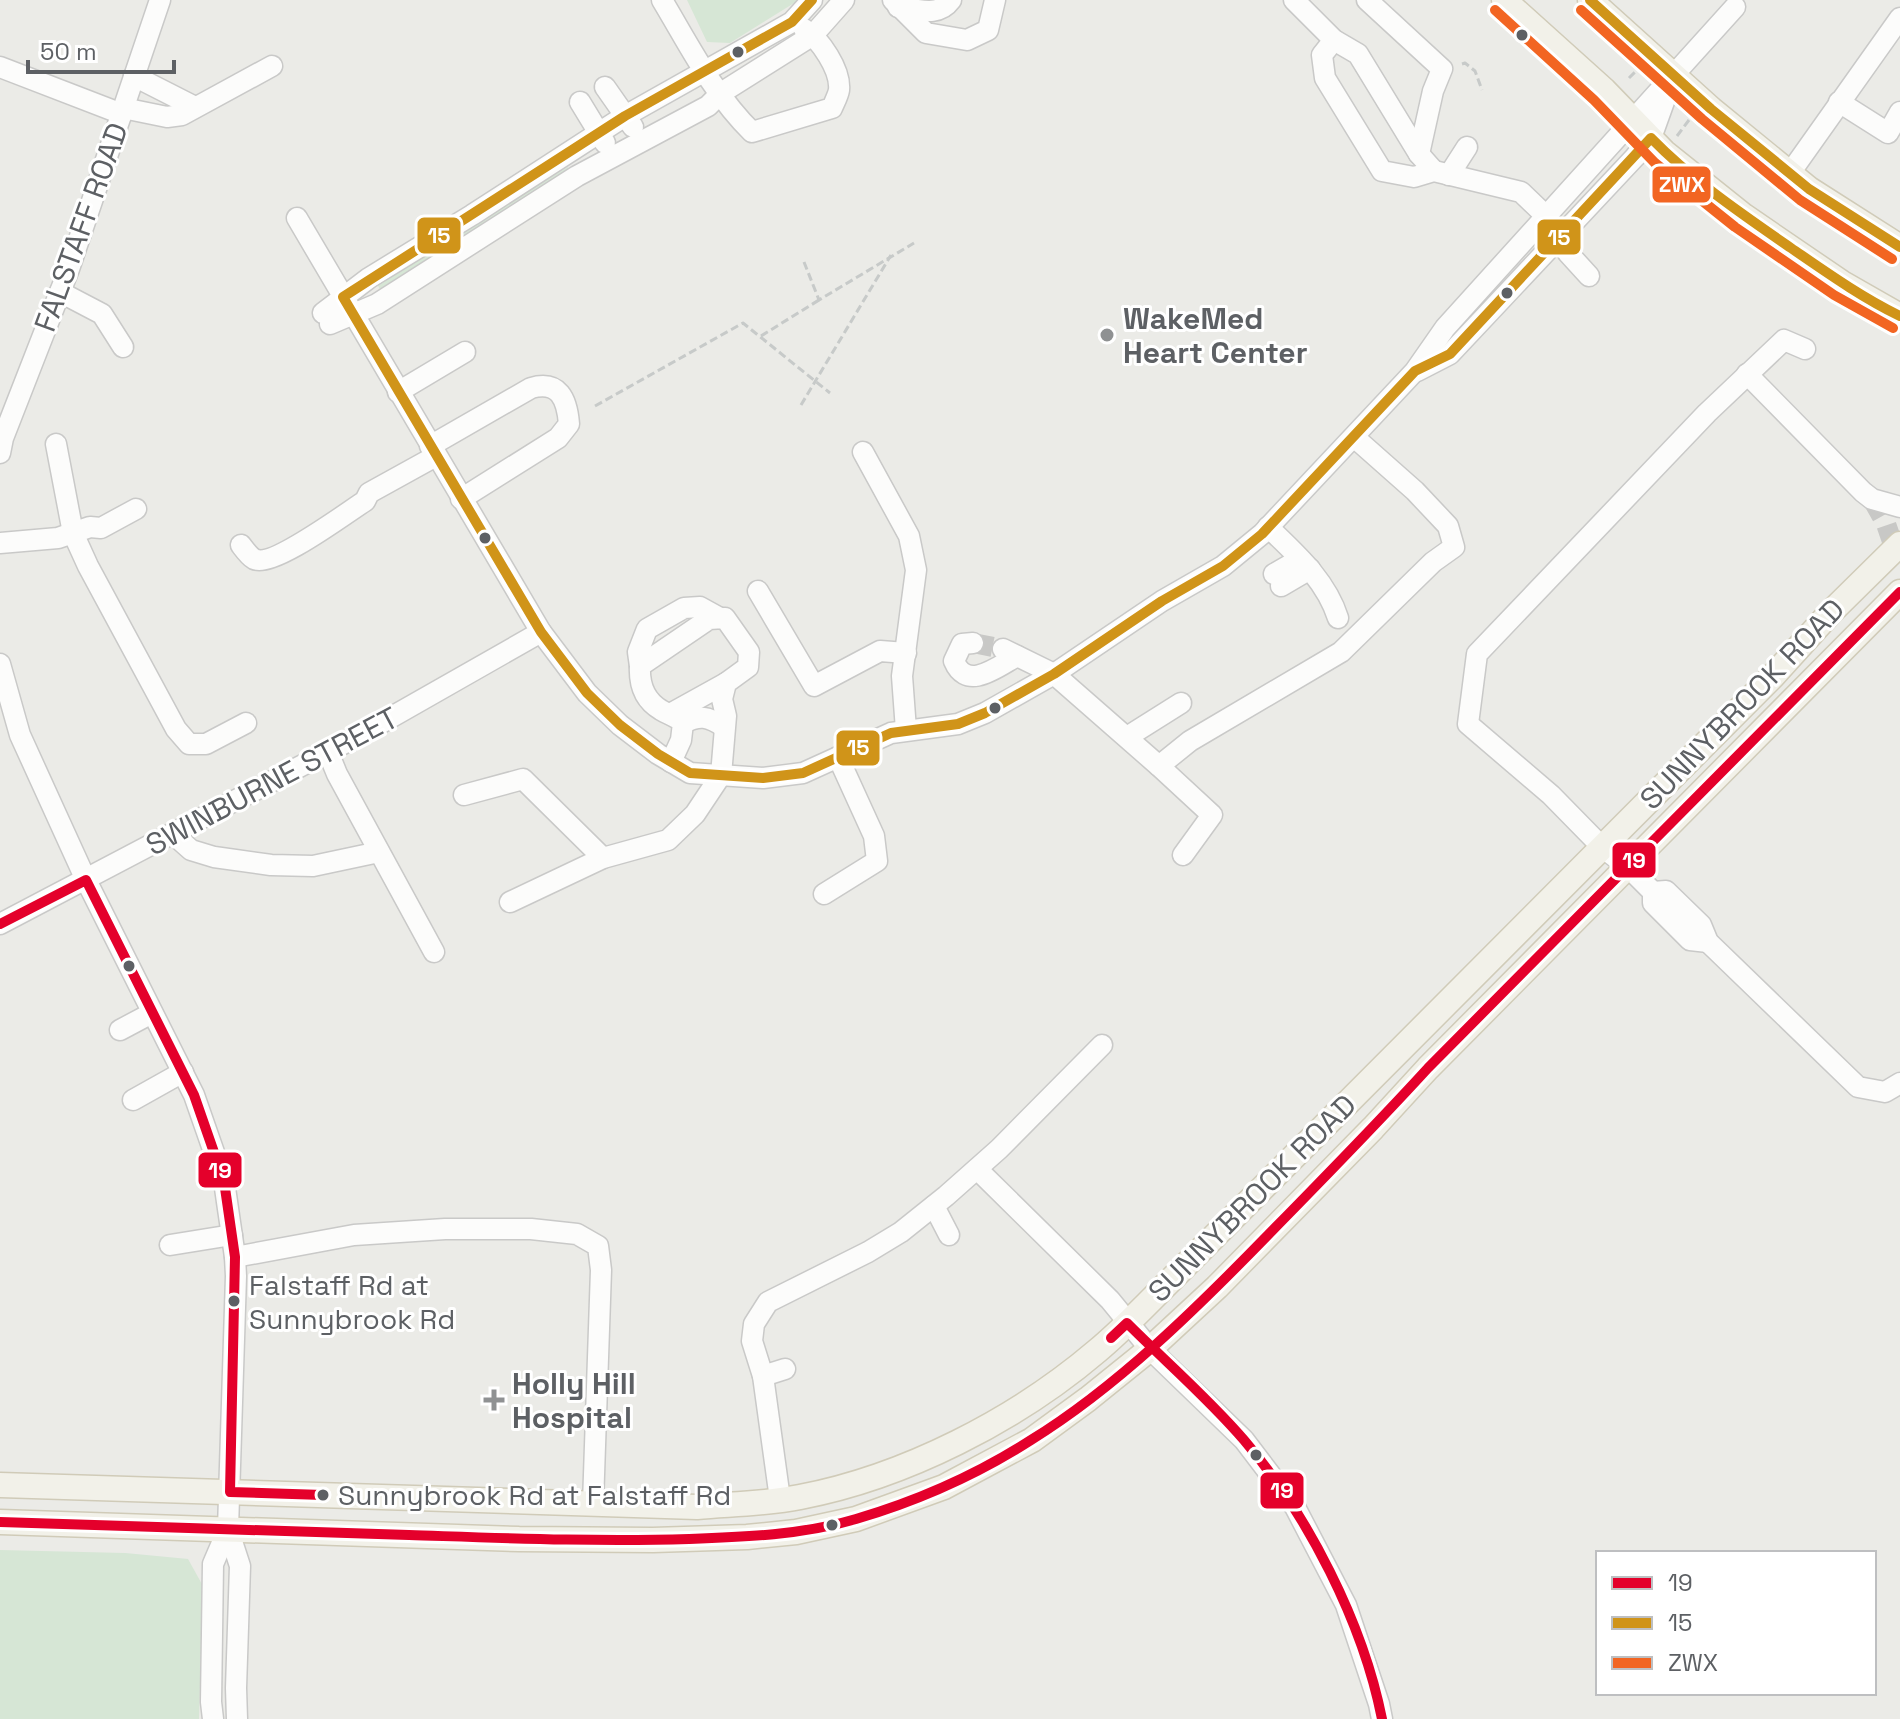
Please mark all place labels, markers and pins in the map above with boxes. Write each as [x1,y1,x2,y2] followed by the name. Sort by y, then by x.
[1514,27,1530,43] unlabelled marker
[730,44,746,60] unlabelled marker
[1499,285,1515,301] unlabelled marker
[1123,299,1308,372] place label: WakeMed Heart Center
[1098,326,1116,344] marker: WakeMed Heart Center
[477,530,493,546] unlabelled marker
[987,700,1003,716] unlabelled marker
[121,958,137,974] unlabelled marker
[249,1267,455,1337] place label: Falstaff Rd at Sunnybrook Rd
[226,1293,242,1309] marker: Falstaff Rd at Sunnybrook Rd
[512,1364,636,1437] place label: Holly Hill Hospital
[483,1389,505,1411] marker: Holly Hill Hospital
[1248,1447,1264,1463] unlabelled marker
[338,1477,731,1513] place label: Sunnybrook Rd at Falstaff Rd
[315,1487,331,1503] marker: Sunnybrook Rd at Falstaff Rd
[824,1517,840,1533] unlabelled marker

